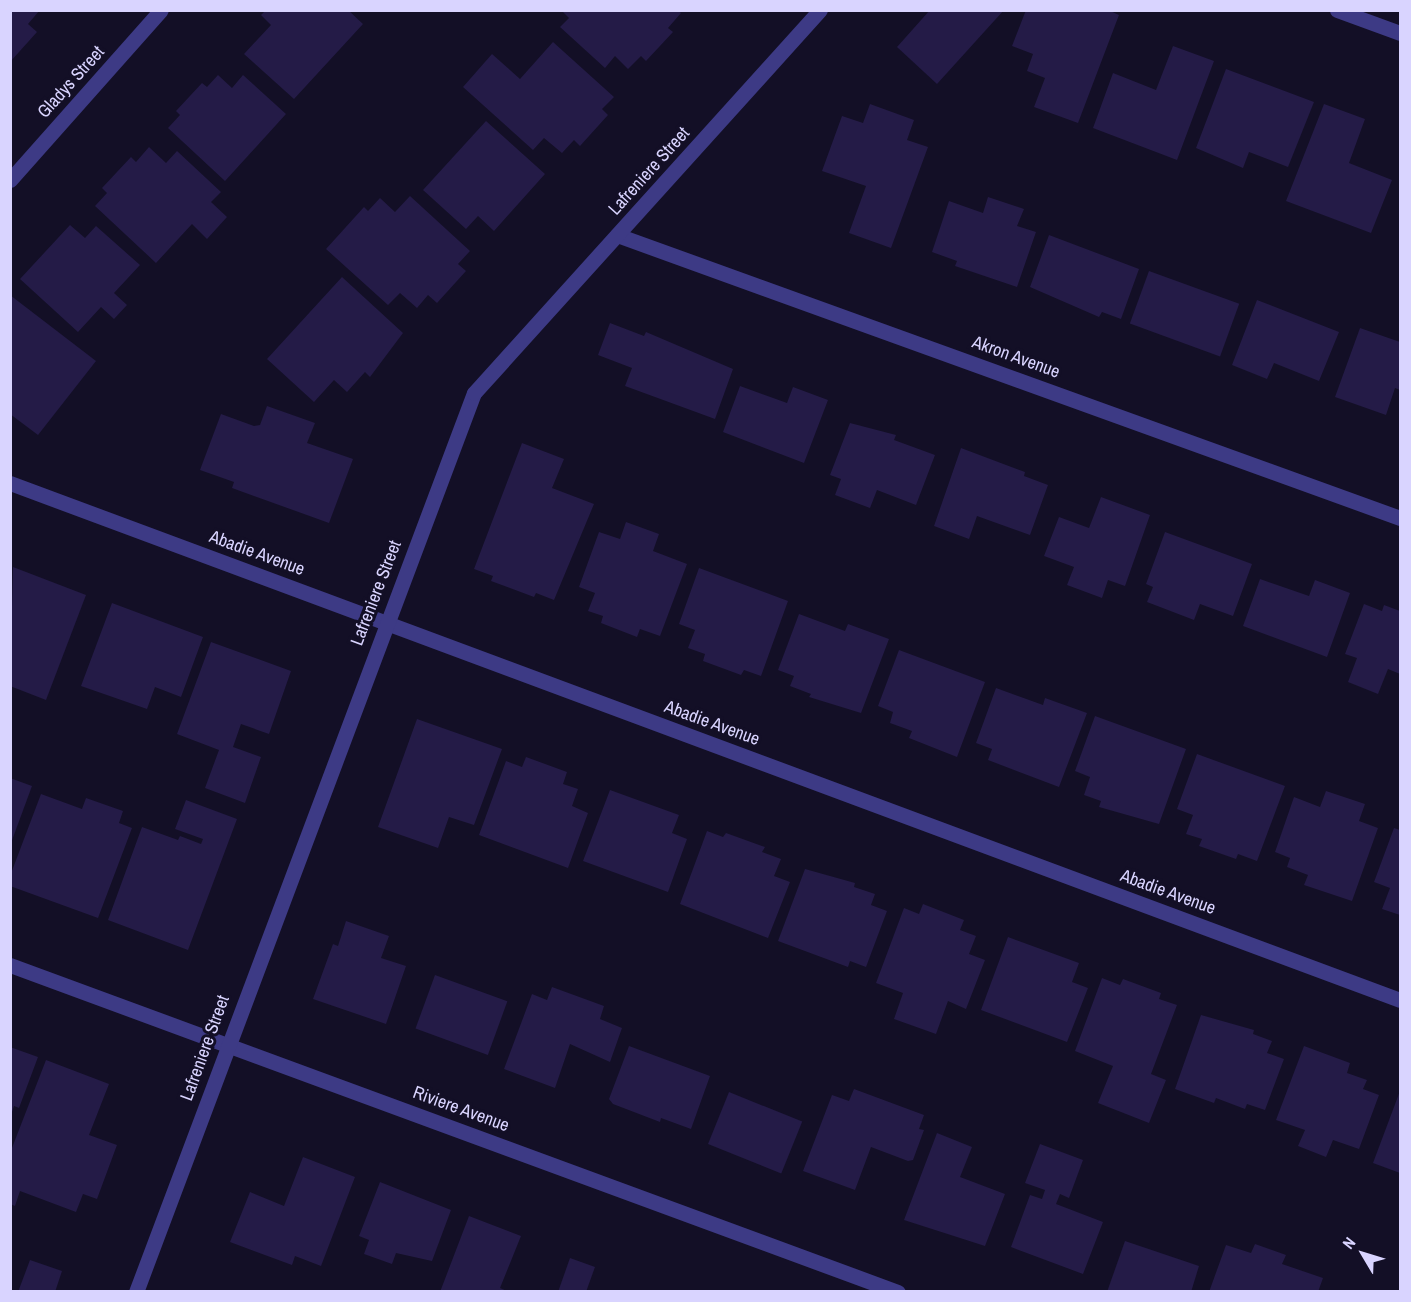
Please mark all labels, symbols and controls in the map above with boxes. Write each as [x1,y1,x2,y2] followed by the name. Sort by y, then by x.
[33,42,109,122] street label: Gladys Street
[604,123,694,219] street label: Lafreniere Street
[969,331,1063,383] street label: Akron Avenue
[206,526,308,580] street label: Abadie Avenue
[346,537,406,649] street label: Lafreniere Street
[661,696,763,750] street label: Abadie Avenue
[1117,865,1219,919] street label: Abadie Avenue
[176,992,234,1104] street label: Lafreniere Street
[410,1081,512,1137] street label: Riviere Avenue
[1333,1224,1393,1284] north arrow
[1337,1232,1360,1253] text: N

